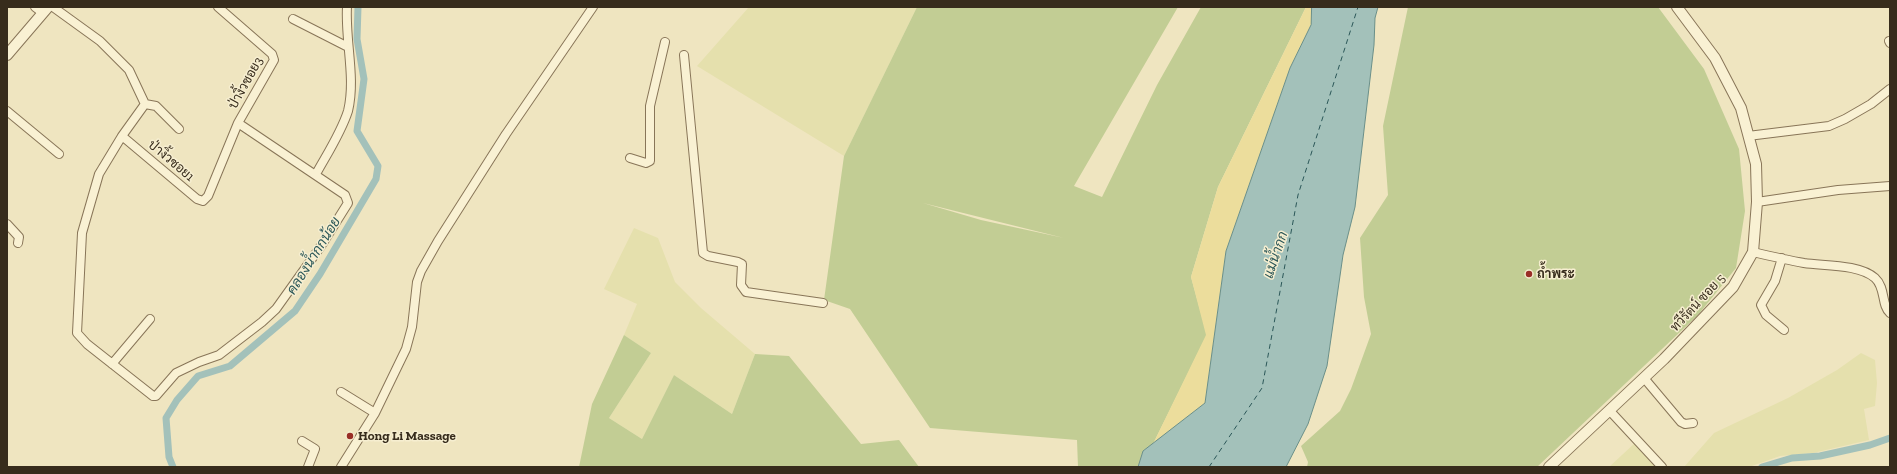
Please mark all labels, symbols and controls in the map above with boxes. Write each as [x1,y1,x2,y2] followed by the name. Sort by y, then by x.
[225,54,267,112] street label: ป่างิ้วซอย3
[145,137,197,185] street label: ป่างิ้วซอย1
[284,214,344,298] water label: คลองน้ำกกน้อย
[1260,229,1292,281] water label: แม่น้ำกก
[1537,266,1575,282] place label: ถ้ำพระ
[1524,269,1534,279] marker: ถ้ำพระ
[1667,271,1729,335] street label: ทวีรัตน์ ซอย 5
[358,428,456,444] place label: Hong Li Massage
[345,431,355,441] marker: Hong Li Massage

